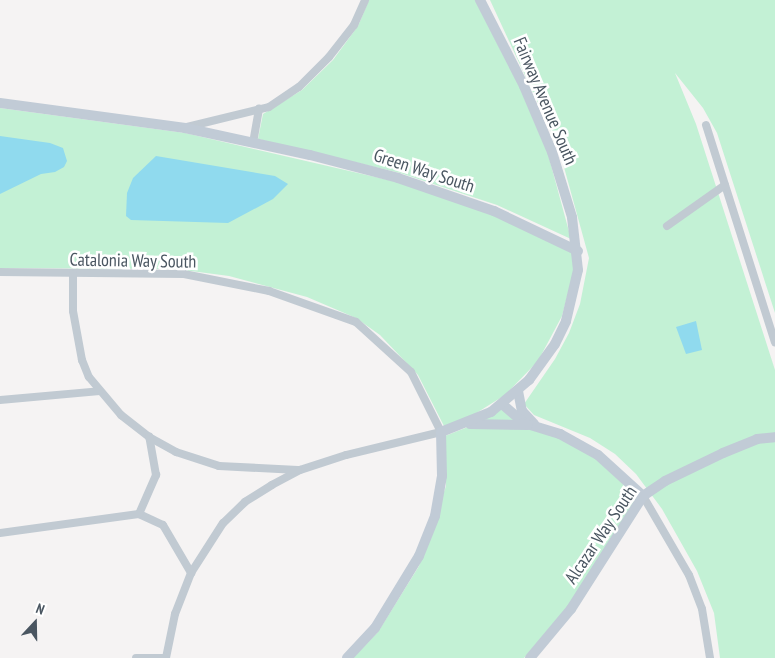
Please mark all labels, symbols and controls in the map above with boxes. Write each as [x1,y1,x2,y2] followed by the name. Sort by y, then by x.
[508,34,582,168] street label: Fairway Avenue South
[370,144,478,198] street label: Green Way South
[69,249,197,273] street label: Catalonia Way South
[560,482,642,588] street label: Alcazar Way South
[10,598,60,648] north arrow
[34,599,47,619] text: N

